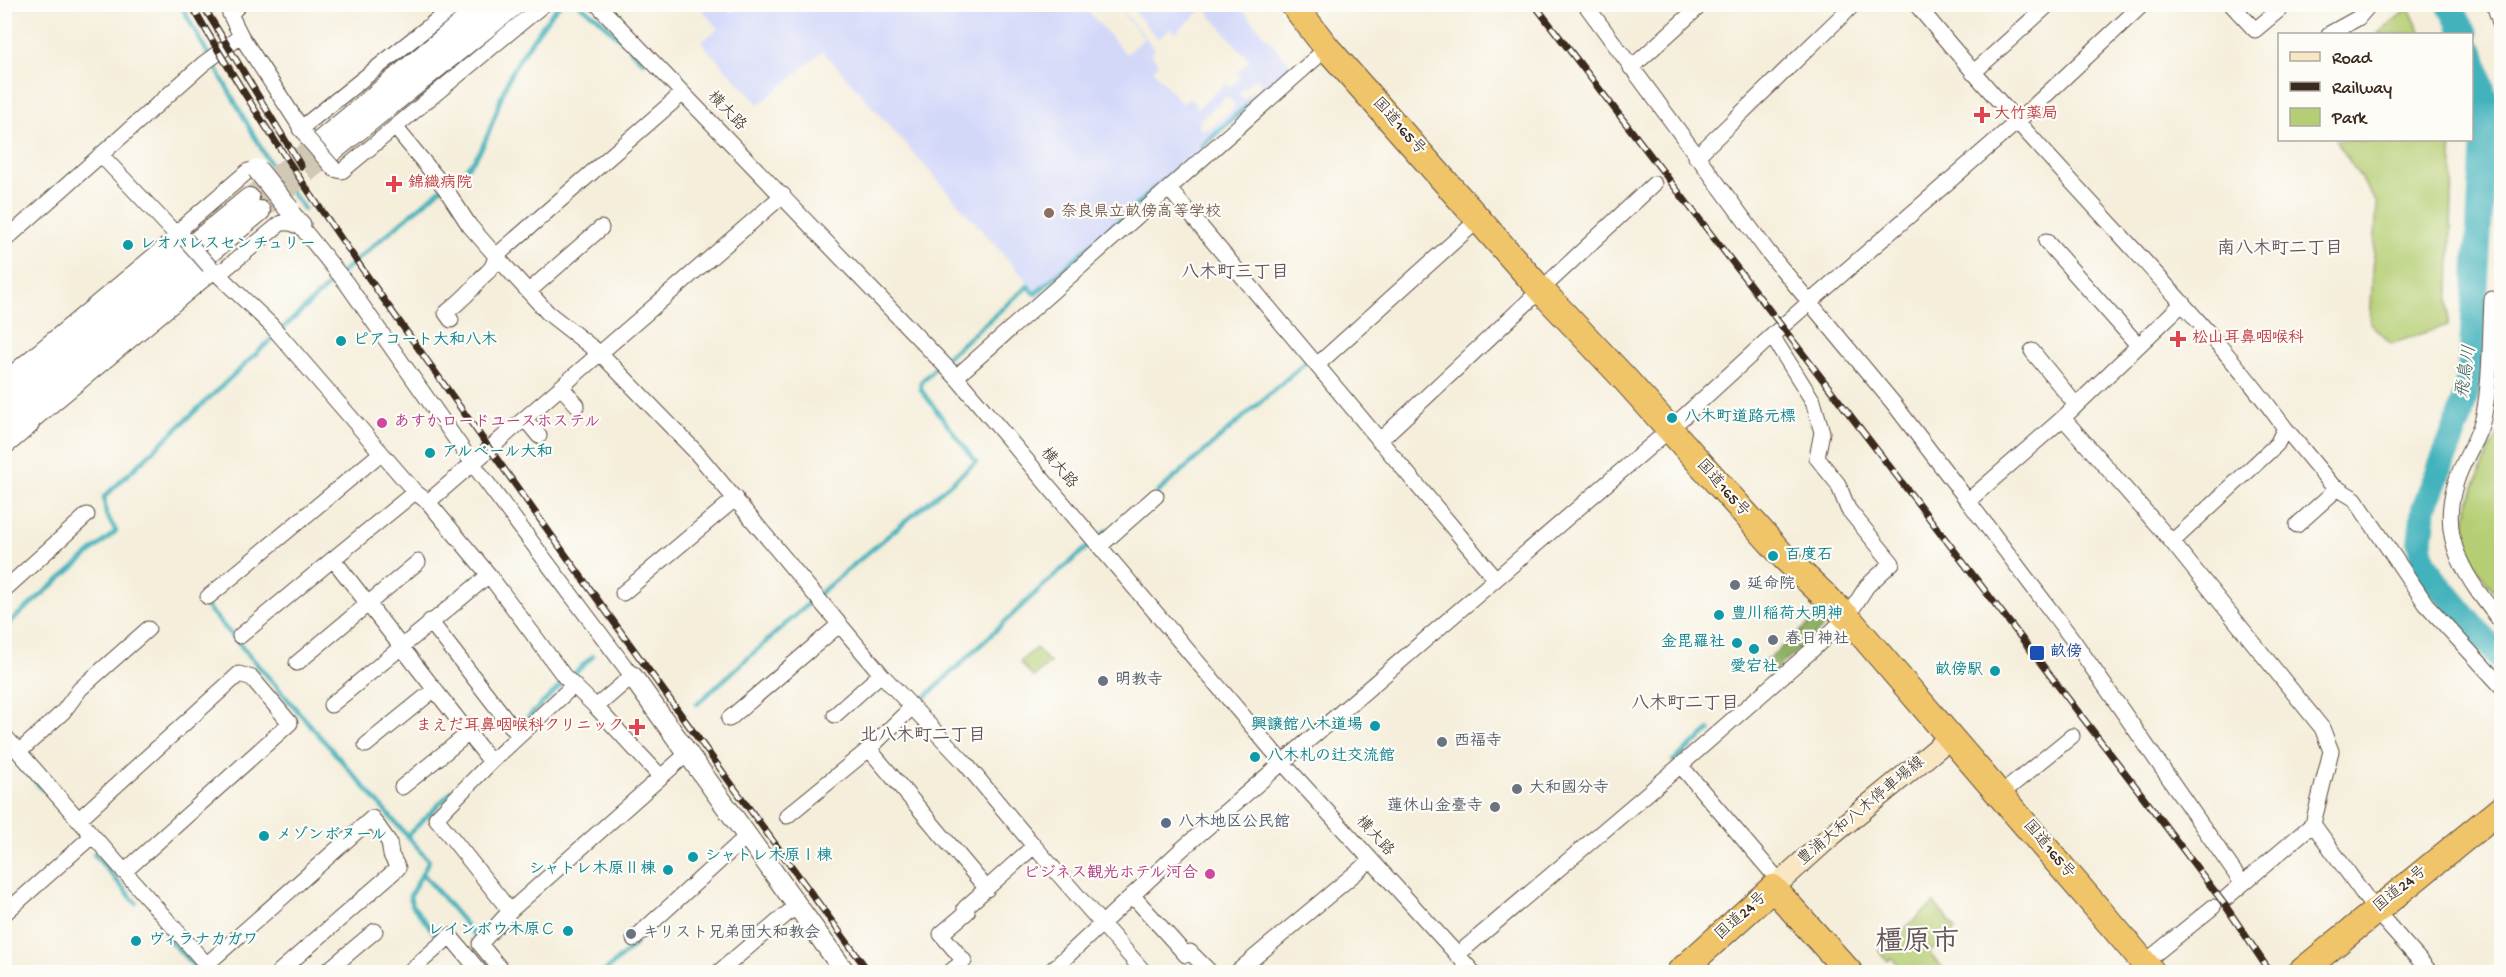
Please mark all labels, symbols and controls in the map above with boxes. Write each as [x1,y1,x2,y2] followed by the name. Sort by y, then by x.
[2278,33,2473,141] legend
[2332,49,2373,70] text: Road
[2332,79,2392,100] text: Railway
[702,87,750,136] street label: 横大路
[1367,94,1430,160] street label: 国道165号
[1994,105,2058,125] place label: 大竹薬局
[1975,108,1989,122] marker: 大竹薬局
[2331,109,2368,130] text: Park
[408,173,472,194] place label: 錦織病院
[385,175,403,193] marker: 錦織病院
[1061,202,1221,223] place label: 奈良県立畝傍高等学校
[1042,206,1056,220] marker: 奈良県立畝傍高等学校
[140,236,316,255] place label: レオパレスセンチュリー
[121,238,135,252] marker: レオパレスセンチュリー
[2217,238,2343,260] district label: 南八木町二丁目
[1181,262,1289,284] district label: 八木町三丁目
[2192,328,2304,349] place label: 松山耳鼻咽喉科
[353,330,497,351] place label: ピアコート大和八木
[2169,330,2187,348] marker: 松山耳鼻咽喉科
[334,334,348,348] marker: ピアコート大和八木
[2451,344,2482,400] water label: 飛鳥川
[1684,407,1796,428] place label: 八木町道路元標
[1665,411,1679,425] marker: 八木町道路元標
[394,413,600,433] place label: あすかロードユースホステル
[375,416,389,430] marker: あすかロードユースホステル
[442,443,552,463] place label: アルベール大和
[1035,444,1081,493] street label: 横大路
[423,446,437,460] marker: アルベール大和
[1691,456,1754,522] street label: 国道165号
[1785,545,1833,566] place label: 百度石
[1766,549,1780,563] marker: 百度石
[1747,574,1795,595] place label: 延命院
[1728,578,1742,592] marker: 延命院
[1731,604,1843,625] place label: 豊川稲荷大明神
[1712,608,1726,622] marker: 豊川稲荷大明神
[1785,629,1849,650] place label: 春日神社
[1661,632,1725,653] place label: 金毘羅社
[1766,633,1780,647] marker: 春日神社
[1730,636,1744,650] marker: 金毘羅社
[1747,642,1761,656] marker: 愛宕社
[2050,642,2082,663] place label: 畝傍
[2028,644,2046,662] marker: 畝傍
[1730,657,1778,678] place label: 愛宕社
[1935,660,1983,681] place label: 畝傍駅
[1988,664,2002,678] marker: 畝傍駅
[1115,670,1163,691] place label: 明教寺
[1096,674,1110,688] marker: 明教寺
[1631,693,1739,715] district label: 八木町二丁目
[1251,715,1363,736] place label: 興譲館八木道場
[416,716,624,737] place label: まえだ耳鼻咽喉科クリニック
[628,718,646,736] marker: まえだ耳鼻咽喉科クリニック
[1368,719,1382,733] marker: 興譲館八木道場
[860,725,986,747] district label: 北八木町二丁目
[1454,731,1502,752] place label: 西福寺
[1435,735,1449,749] marker: 西福寺
[1267,746,1395,767] place label: 八木札の辻交流館
[1248,750,1262,764] marker: 八木札の辻交流館
[1793,752,1929,871] street label: 豊浦大和八木停車場線
[1529,778,1609,799] place label: 大和國分寺
[1510,782,1524,796] marker: 大和國分寺
[1387,796,1483,817] place label: 蓮休山金臺寺
[1488,800,1502,814] marker: 蓮休山金臺寺
[1178,812,1290,833] place label: 八木地区公民館
[1351,812,1398,861] street label: 横大路
[1159,816,1173,830] marker: 八木地区公民館
[2018,816,2079,883] street label: 国道165号
[276,825,387,846] place label: メゾンボヌール
[257,829,271,843] marker: メゾンボヌール
[705,846,833,867] place label: シャトレ木原Ⅰ棟
[686,850,700,864] marker: シャトレ木原Ⅰ棟
[529,859,657,880] place label: シャトレ木原Ⅱ棟
[2370,862,2432,917] street label: 国道24号
[661,863,675,877] marker: シャトレ木原Ⅱ棟
[1024,863,1198,884] place label: ビジネス観光ホテル河合
[1203,867,1217,881] marker: ビジネス観光ホテル河合
[1711,888,1772,945] street label: 国道24号
[428,920,556,941] place label: レインボウ木原Ｃ
[643,923,820,944] place label: キリスト兄弟団大和教会
[561,924,575,938] marker: レインボウ木原Ｃ
[1875,926,1959,960] district label: 橿原市
[624,927,638,941] marker: キリスト兄弟団大和教会
[148,931,259,951] place label: ヴィラナカガワ
[129,934,143,948] marker: ヴィラナカガワ

